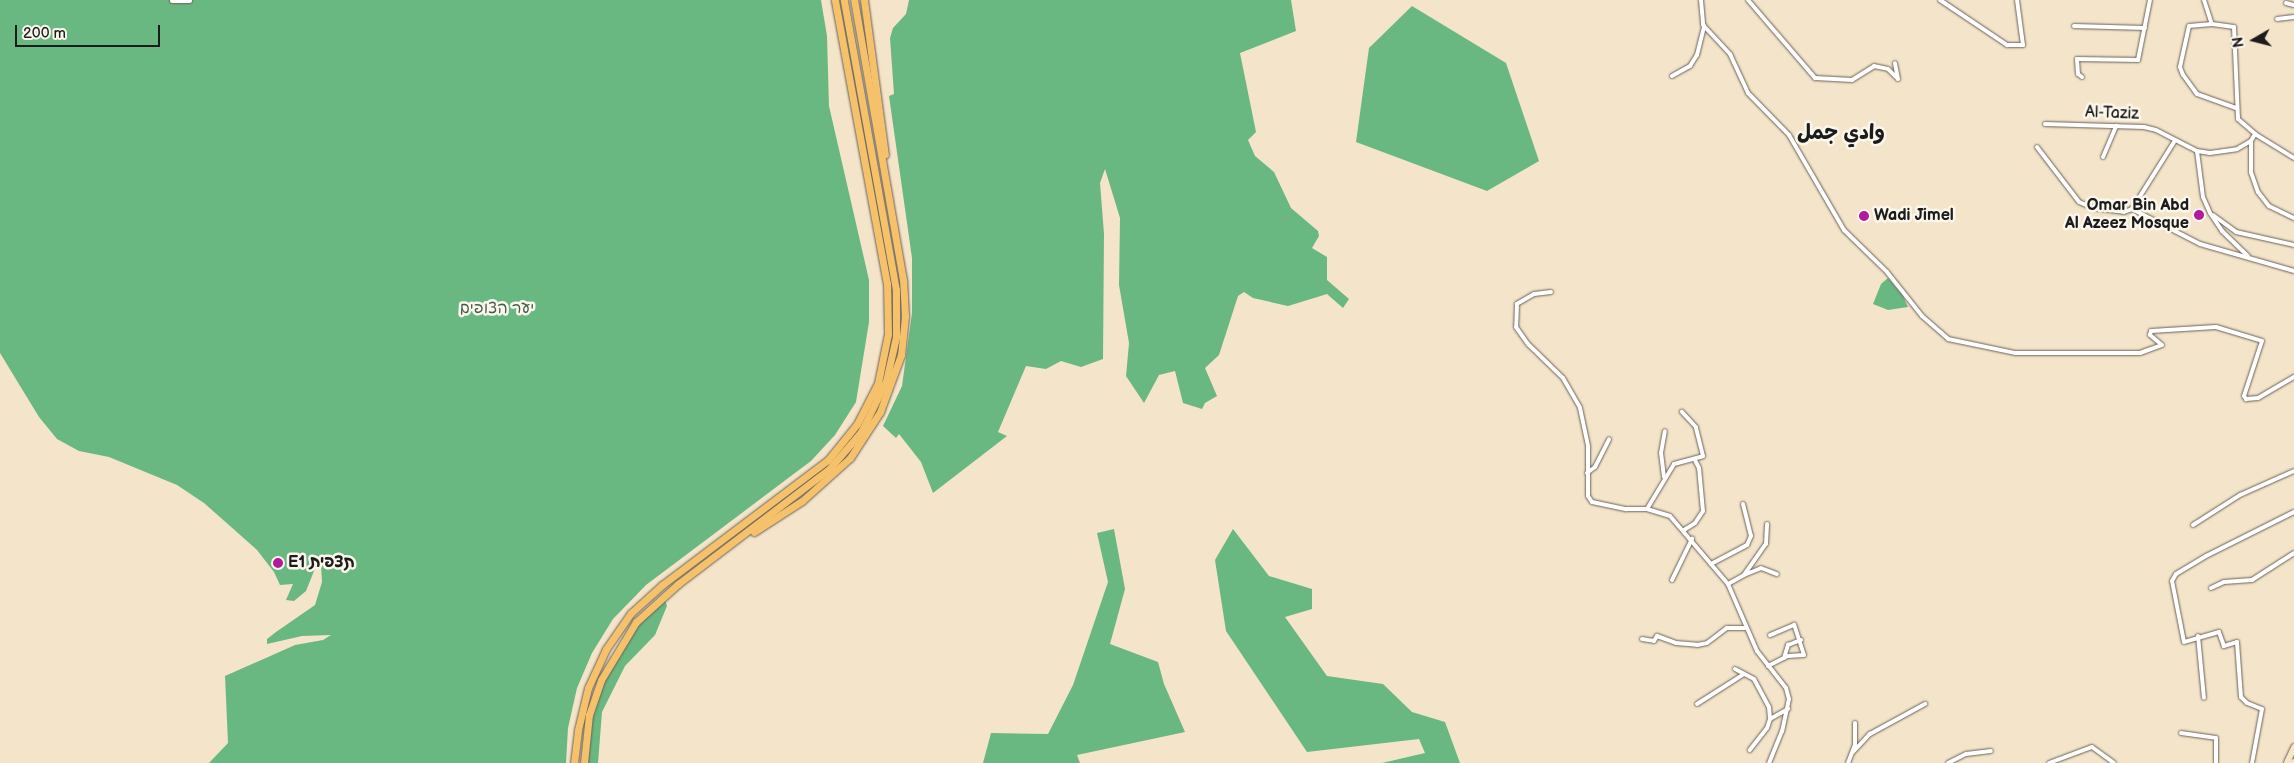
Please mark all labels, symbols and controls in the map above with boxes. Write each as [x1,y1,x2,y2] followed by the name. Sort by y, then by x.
[18,15,162,47] scale bar
[2229,15,2279,65] north arrow
[23,24,66,43] text: 200 m
[2230,36,2248,49] text: N
[2085,103,2139,125] street label: Al-Taziz
[1797,120,1885,146] district label: وادي جمل
[2065,196,2189,234] place label: Omar Bin Abd Al Azeez Mosque
[1874,206,1954,226] place label: Wadi Jimel
[2193,209,2205,221] marker: Omar Bin Abd Al Azeez Mosque
[1858,210,1870,222] marker: Wadi Jimel
[460,299,534,319] park label: יער הצופים
[288,553,355,573] place label: E1 תצפית
[272,557,284,569] marker: E1 תצפית

